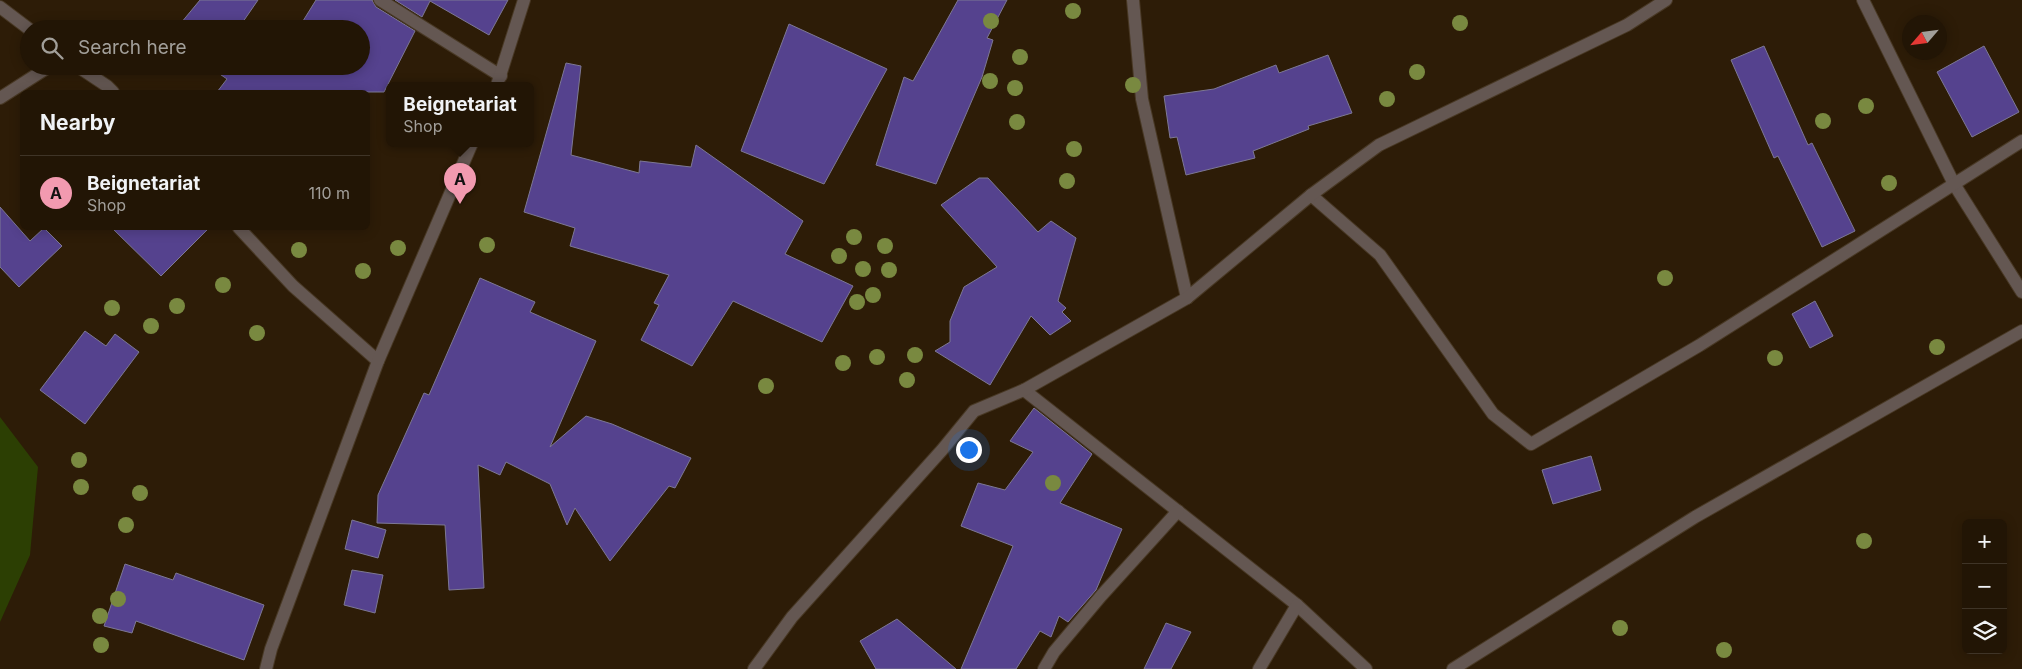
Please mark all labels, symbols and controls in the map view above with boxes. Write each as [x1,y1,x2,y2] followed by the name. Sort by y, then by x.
[1902,15,1947,60] north arrow
[20,20,370,75] search box
[38,34,66,62] icon: search
[78,36,187,59] text: Search here
[386,82,534,147] popup
[403,93,517,116] text: Beignetariat
[40,110,115,135] text: Nearby
[403,116,442,136] text: Shop
[444,163,476,204] pin: A
[87,172,200,195] text: Beignetariat
[50,183,62,203] text: A
[308,183,350,203] text: 110 m
[87,195,126,215] text: Shop
[956,437,982,463] your location
[1962,519,2007,654] map controls
[1962,519,2007,564] button: +
[1962,564,2007,609] button: −
[1962,609,2007,654] button: layers

